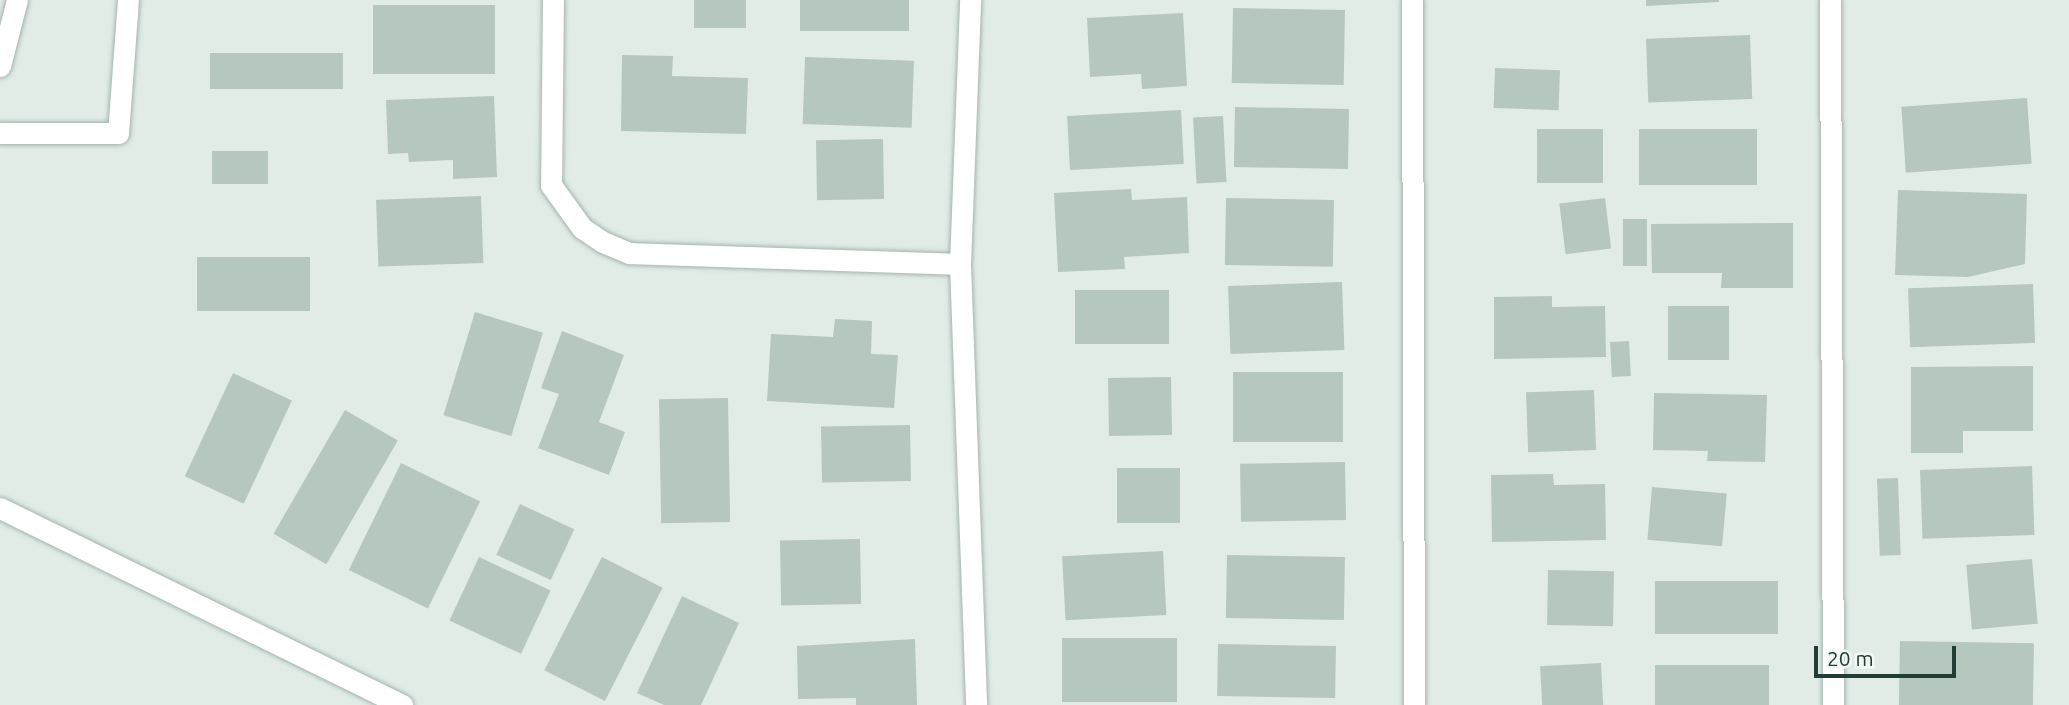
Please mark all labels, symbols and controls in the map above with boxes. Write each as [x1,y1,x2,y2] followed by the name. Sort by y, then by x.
[1817,632,1959,676] scale bar
[1827,646,1874,670] text: 20 m

